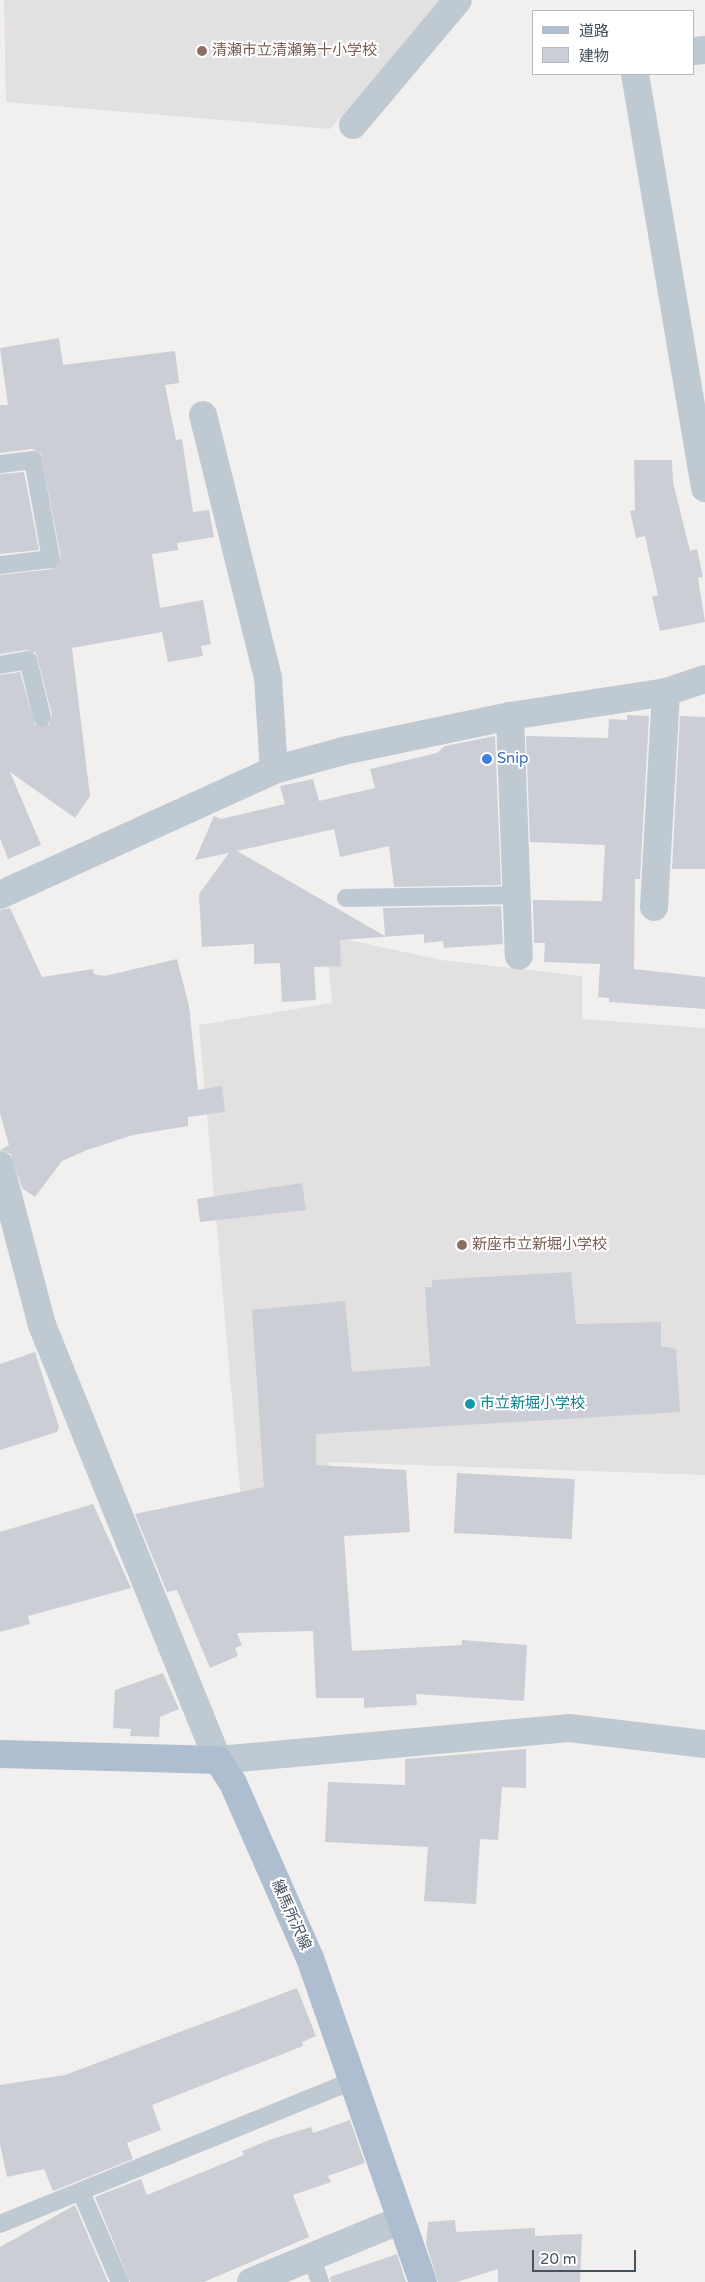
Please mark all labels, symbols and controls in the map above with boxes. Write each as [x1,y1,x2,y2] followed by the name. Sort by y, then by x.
[532,10,695,75] legend
[579,22,609,40] text: 道路
[212,42,377,60] place label: 清瀬市立清瀬第十小学校
[196,45,208,57] marker: 清瀬市立清瀬第十小学校
[579,47,609,65] text: 建物
[497,750,528,768] place label: Snip
[481,753,493,765] marker: Snip
[472,1236,607,1254] place label: 新座市立新堀小学校
[456,1239,468,1251] marker: 新座市立新堀小学校
[480,1395,585,1413] place label: 市立新堀小学校
[464,1398,476,1410] marker: 市立新堀小学校
[268,1877,314,1953] street label: 練馬所沢線
[535,2240,639,2272] scale bar
[540,2250,577,2268] text: 20 m

